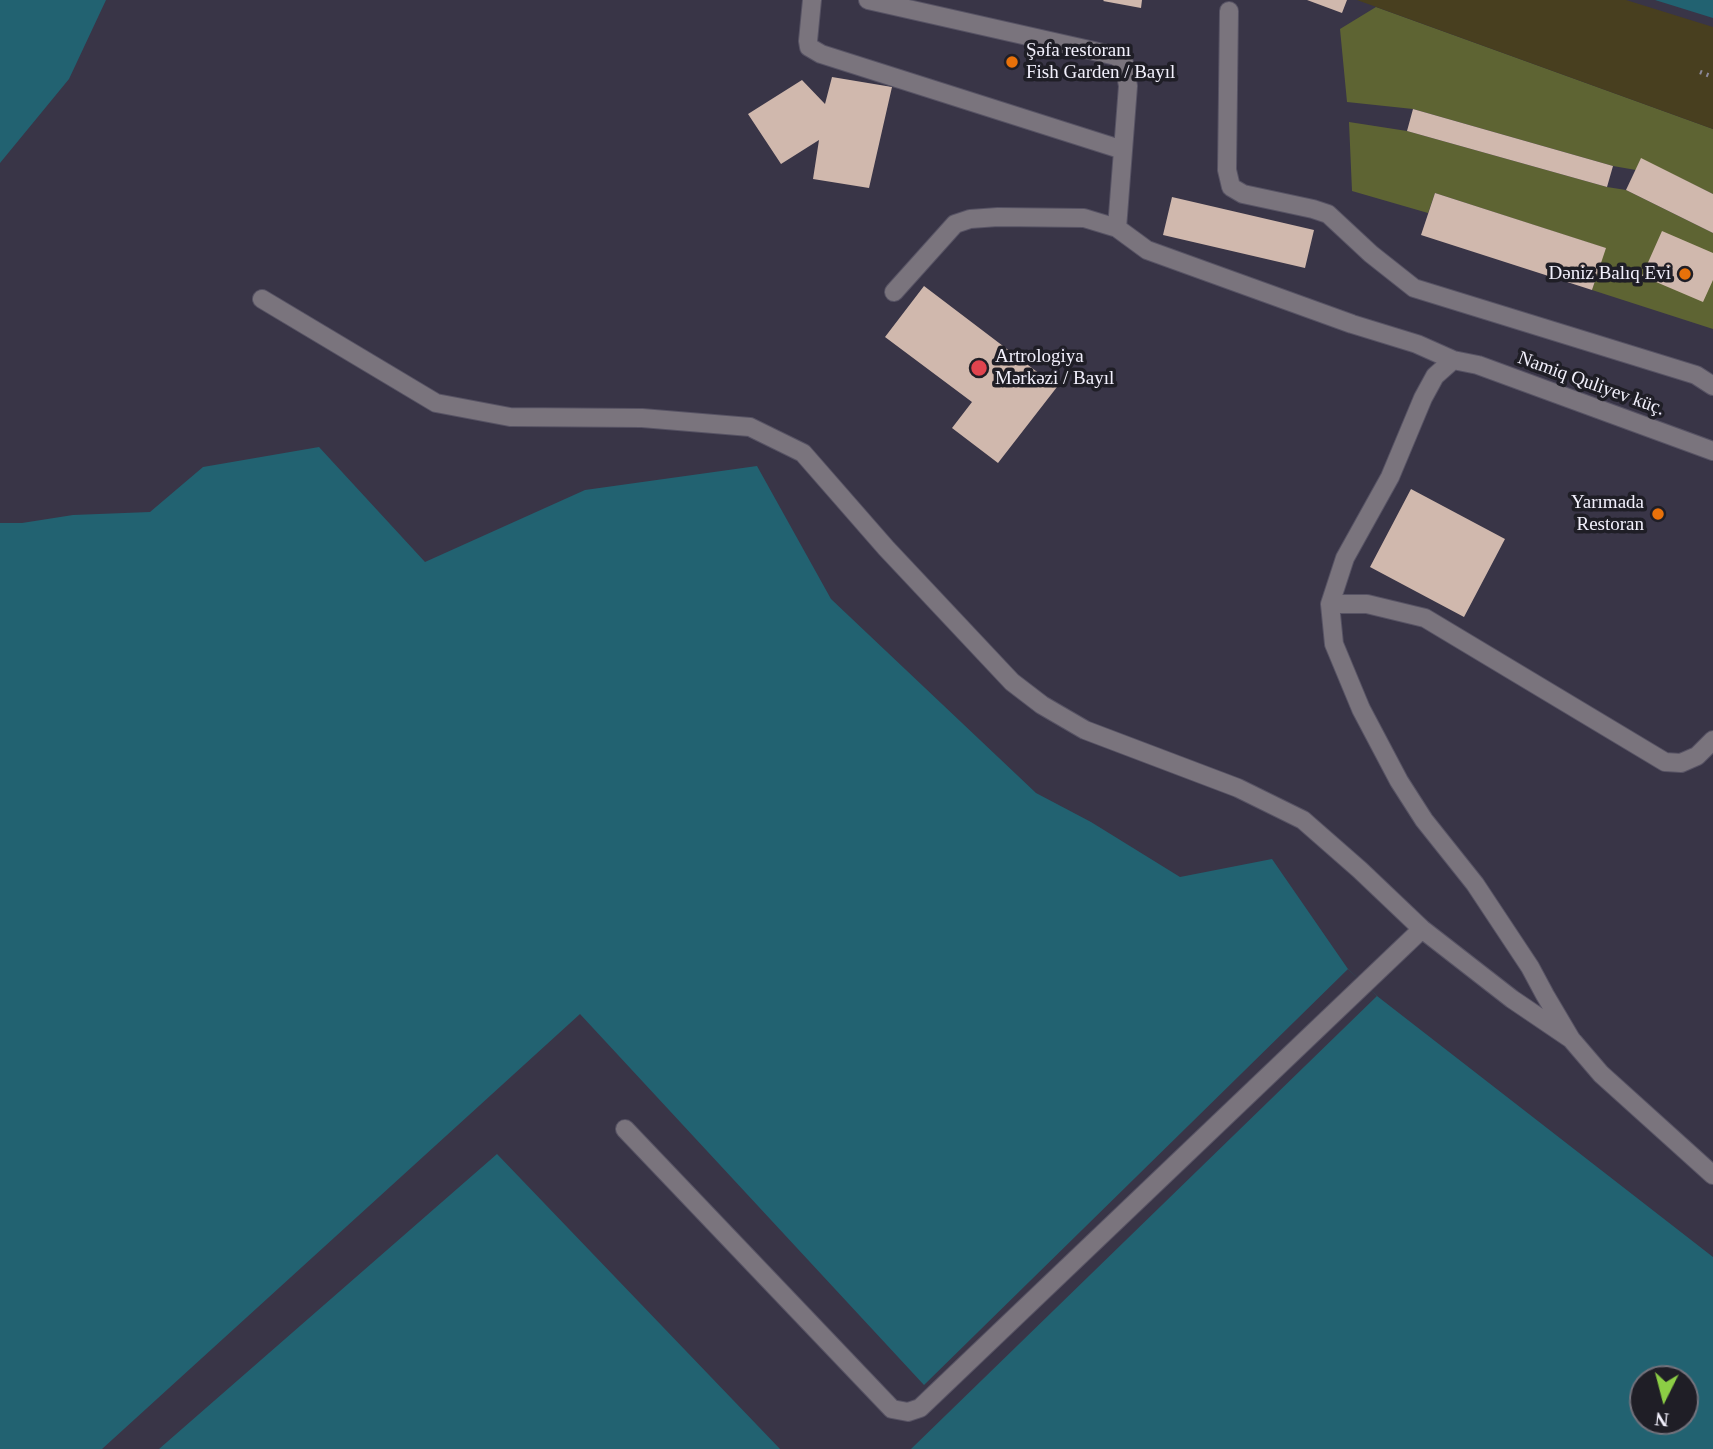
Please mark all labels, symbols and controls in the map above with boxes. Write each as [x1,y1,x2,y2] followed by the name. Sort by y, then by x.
[1026,40,1175,84] place label: Şəfa restoranı Fish Garden / Bayıl
[1004,54,1020,70] marker: Şəfa restoranı Fish Garden / Bayıl
[1549,263,1671,285] place label: Dəniz Balıq Evi
[1677,266,1693,282] marker: Dəniz Balıq Evi
[995,346,1114,390] place label: Artrologiya Mərkəzi / Bayıl
[1514,347,1668,421] street label: Namiq Quliyev küç.
[969,358,989,378] marker: Artrologiya Mərkəzi / Bayıl
[1571,492,1644,536] place label: Yarımada Restoran
[1650,506,1666,522] marker: Yarımada Restoran
[1629,1365,1699,1435] north arrow
[1654,1408,1670,1431] text: N

